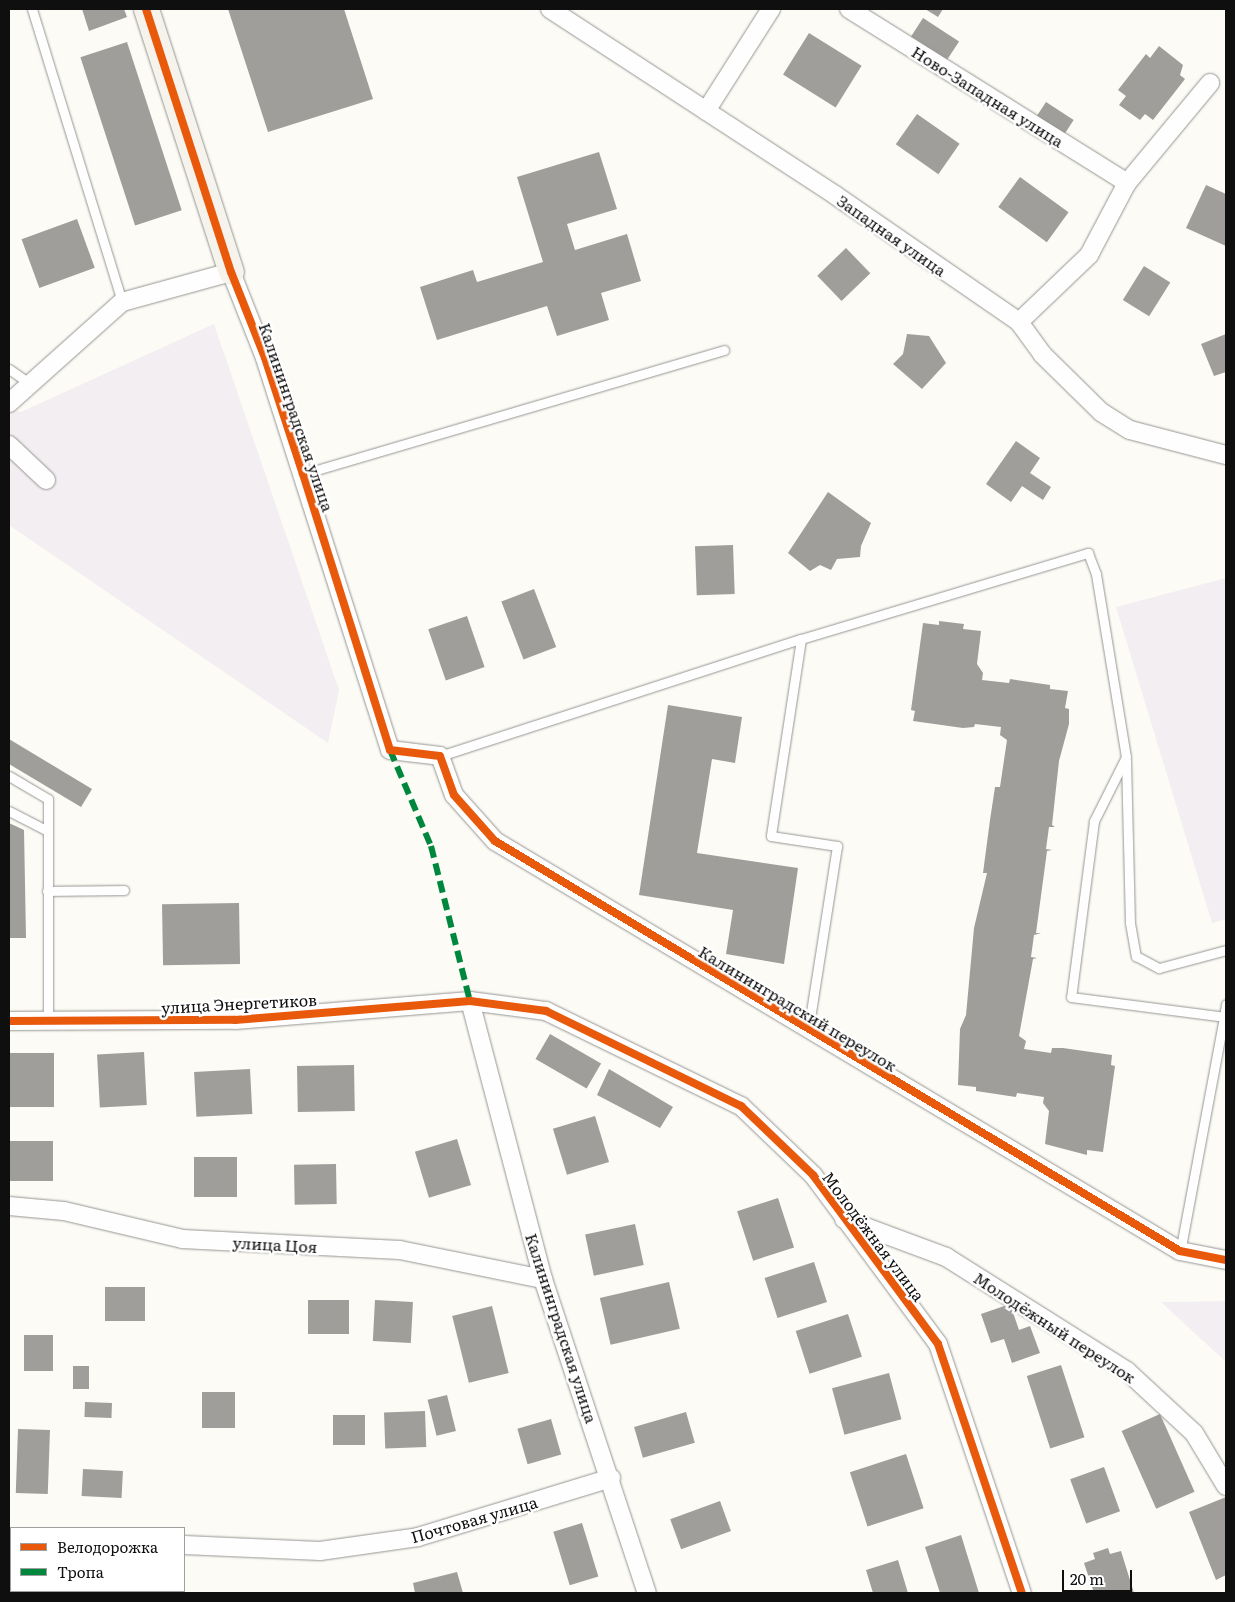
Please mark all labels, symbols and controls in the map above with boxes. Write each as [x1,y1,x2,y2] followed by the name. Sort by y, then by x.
[909,41,1067,151] street label: Ново-Западная улица
[834,190,950,280] street label: Западная улица
[256,320,338,514] street label: Калининградская улица
[696,941,900,1075] street label: Калининградский переулок
[161,989,317,1017] street label: улица Энергетиков
[819,1167,929,1305] street label: Молодёжная улица
[522,1231,602,1425] street label: Калининградская улица
[232,1232,318,1256] street label: улица Цоя
[971,1267,1139,1387] street label: Молодёжный переулок
[408,1492,540,1546] street label: Почтовая улица
[10,1527,185,1592] legend
[57,1535,158,1558] text: Велодорожка
[57,1560,104,1583] text: Тропа
[1065,1560,1135,1592] scale bar
[1070,1567,1104,1590] text: 20 m

